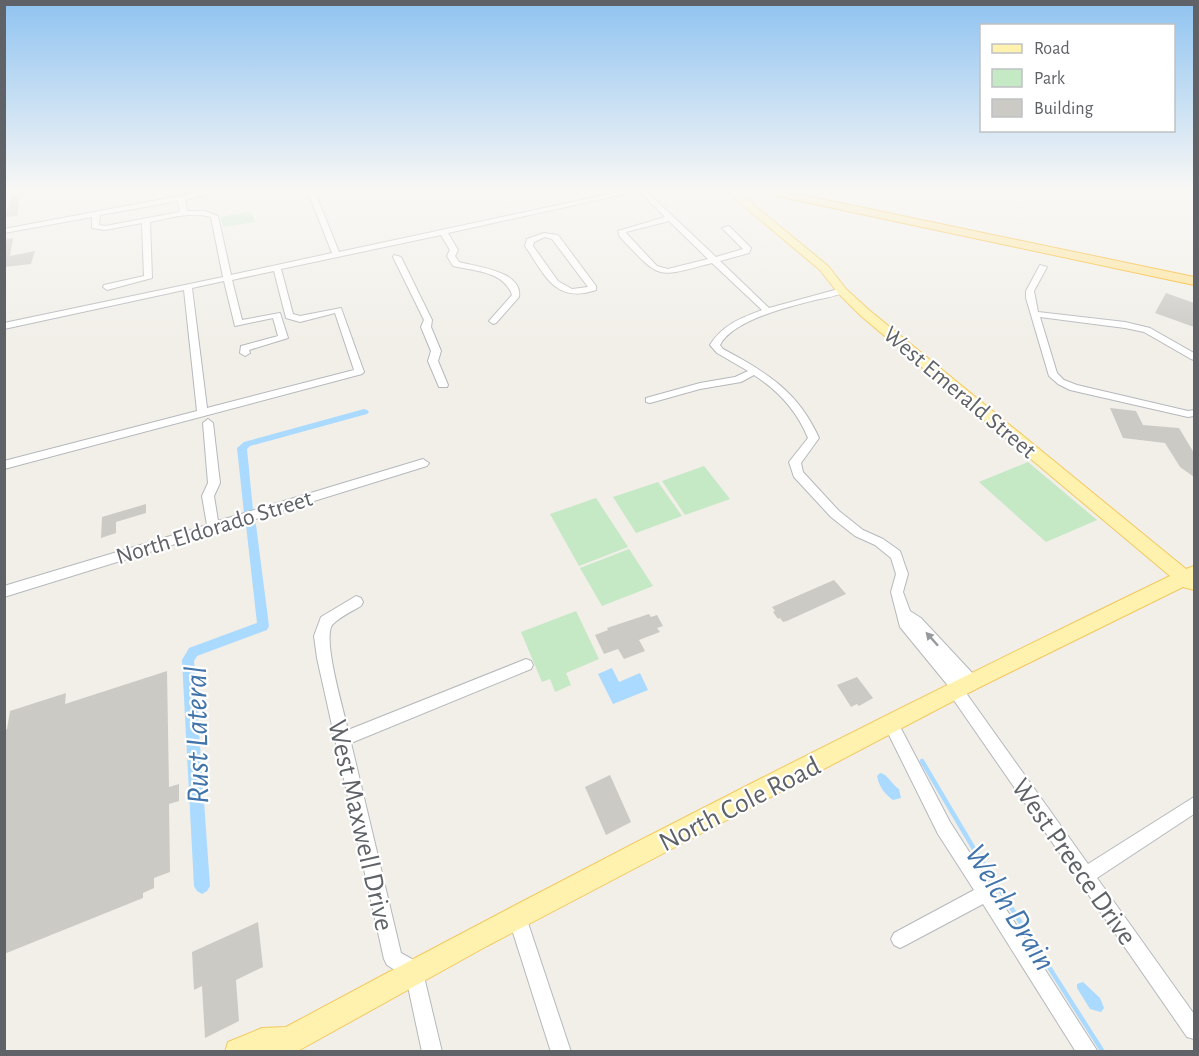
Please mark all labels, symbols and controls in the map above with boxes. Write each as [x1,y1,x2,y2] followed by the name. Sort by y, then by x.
[980,24,1175,132] legend
[1034,40,1070,58] text: Road
[1034,70,1066,88] text: Park
[1034,100,1094,118] text: Building
[879,322,1040,464] street label: West Emerald Street
[113,487,316,569] street label: North Eldorado Street
[925,632,939,647] one-way arrow
[180,666,214,804] water label: Rust Lateral
[322,717,398,934] street label: West Maxwell Drive
[655,752,825,857] street label: North Cole Road
[1006,774,1141,951] street label: West Preece Drive
[959,839,1061,976] water label: Welch Drain

